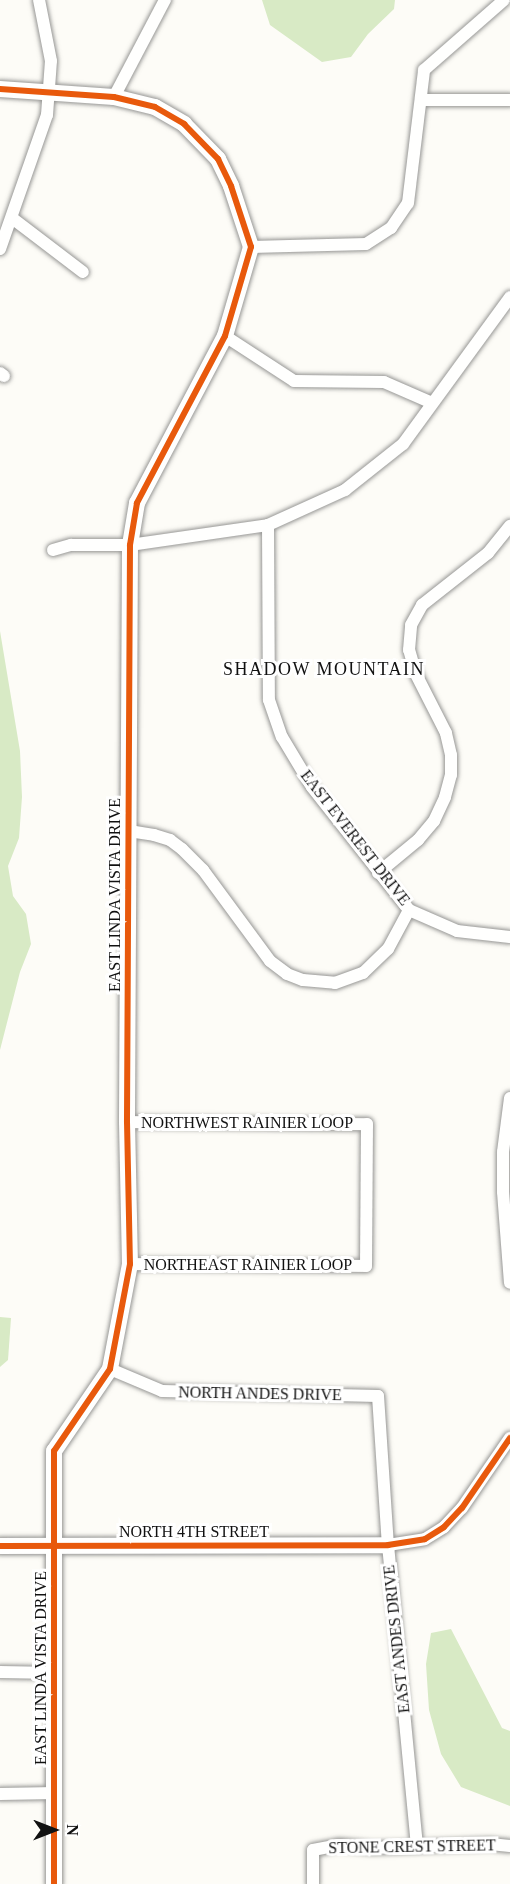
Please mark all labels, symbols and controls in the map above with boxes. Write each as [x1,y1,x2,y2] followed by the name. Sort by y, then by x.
[223,658,425,680] district label: SHADOW MOUNTAIN
[296,766,414,910] street label: EAST EVEREST DRIVE
[105,797,125,993] street label: EAST LINDA VISTA DRIVE
[141,1113,353,1133] street label: NORTHWEST RAINIER LOOP
[144,1255,352,1275] street label: NORTHEAST RAINIER LOOP
[178,1383,342,1405] street label: NORTH ANDES DRIVE
[119,1522,269,1542] street label: NORTH 4TH STREET
[380,1563,414,1715] street label: EAST ANDES DRIVE
[31,1570,51,1766] street label: EAST LINDA VISTA DRIVE
[24,1800,84,1860] north arrow
[64,1824,81,1836] text: N
[328,1836,496,1858] street label: STONE CREST STREET

